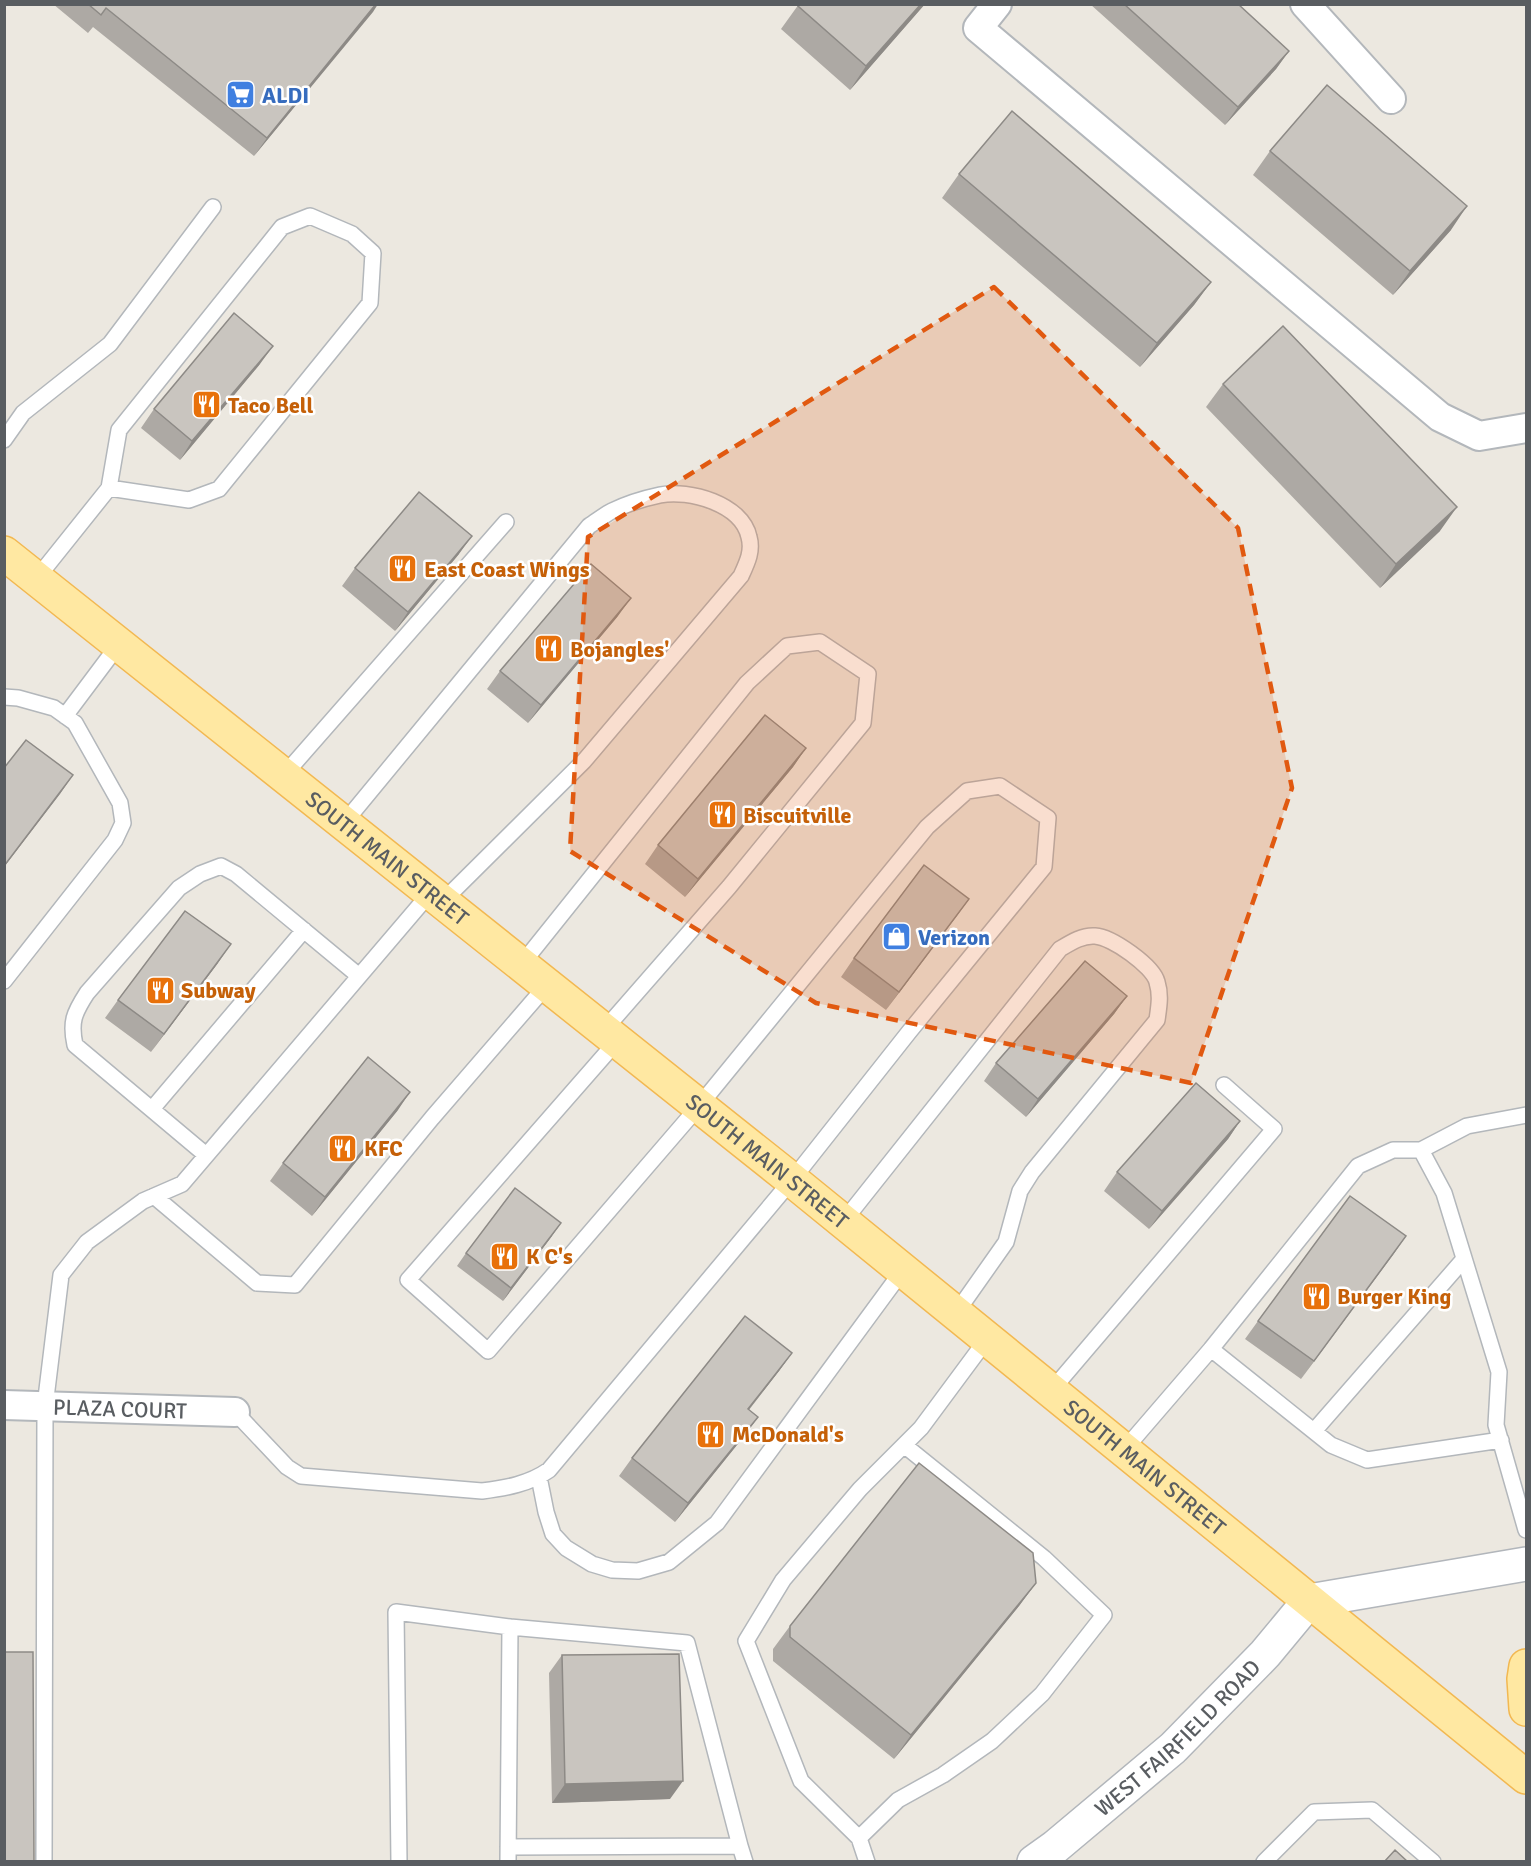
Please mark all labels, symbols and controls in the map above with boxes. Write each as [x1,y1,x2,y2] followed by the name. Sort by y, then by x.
[225,79,257,111] supermarket icon: ALDI
[262,82,309,109] place label: ALDI
[191,389,223,421] restaurant icon: Taco Bell
[228,392,314,419] place label: Taco Bell
[387,553,419,585] restaurant icon: East Coast Wings
[424,556,590,583] place label: East Coast Wings
[533,633,565,665] restaurant icon: Bojangles'
[570,636,669,663] place label: Bojangles'
[300,785,475,931] street label: SOUTH MAIN STREET
[706,799,738,831] restaurant icon: Biscuitville
[743,802,852,829] place label: Biscuitville
[881,921,913,953] shop icon: Verizon
[918,924,990,951] place label: Verizon
[144,974,176,1006] restaurant icon: Subway
[181,977,256,1004] place label: Subway
[681,1088,854,1234] street label: SOUTH MAIN STREET
[327,1132,359,1164] restaurant icon: KFC
[364,1135,403,1162] place label: KFC
[489,1240,521,1272] restaurant icon: K C's
[526,1243,573,1270] place label: K C's
[1300,1280,1332,1312] restaurant icon: Burger King
[1337,1283,1452,1310] place label: Burger King
[53,1393,187,1424] street label: PLAZA COURT
[1059,1393,1232,1541] street label: SOUTH MAIN STREET
[695,1418,727,1450] restaurant icon: McDonald's
[732,1421,844,1448] place label: McDonald's
[1089,1654,1266,1822] street label: WEST FAIRFIELD ROAD

